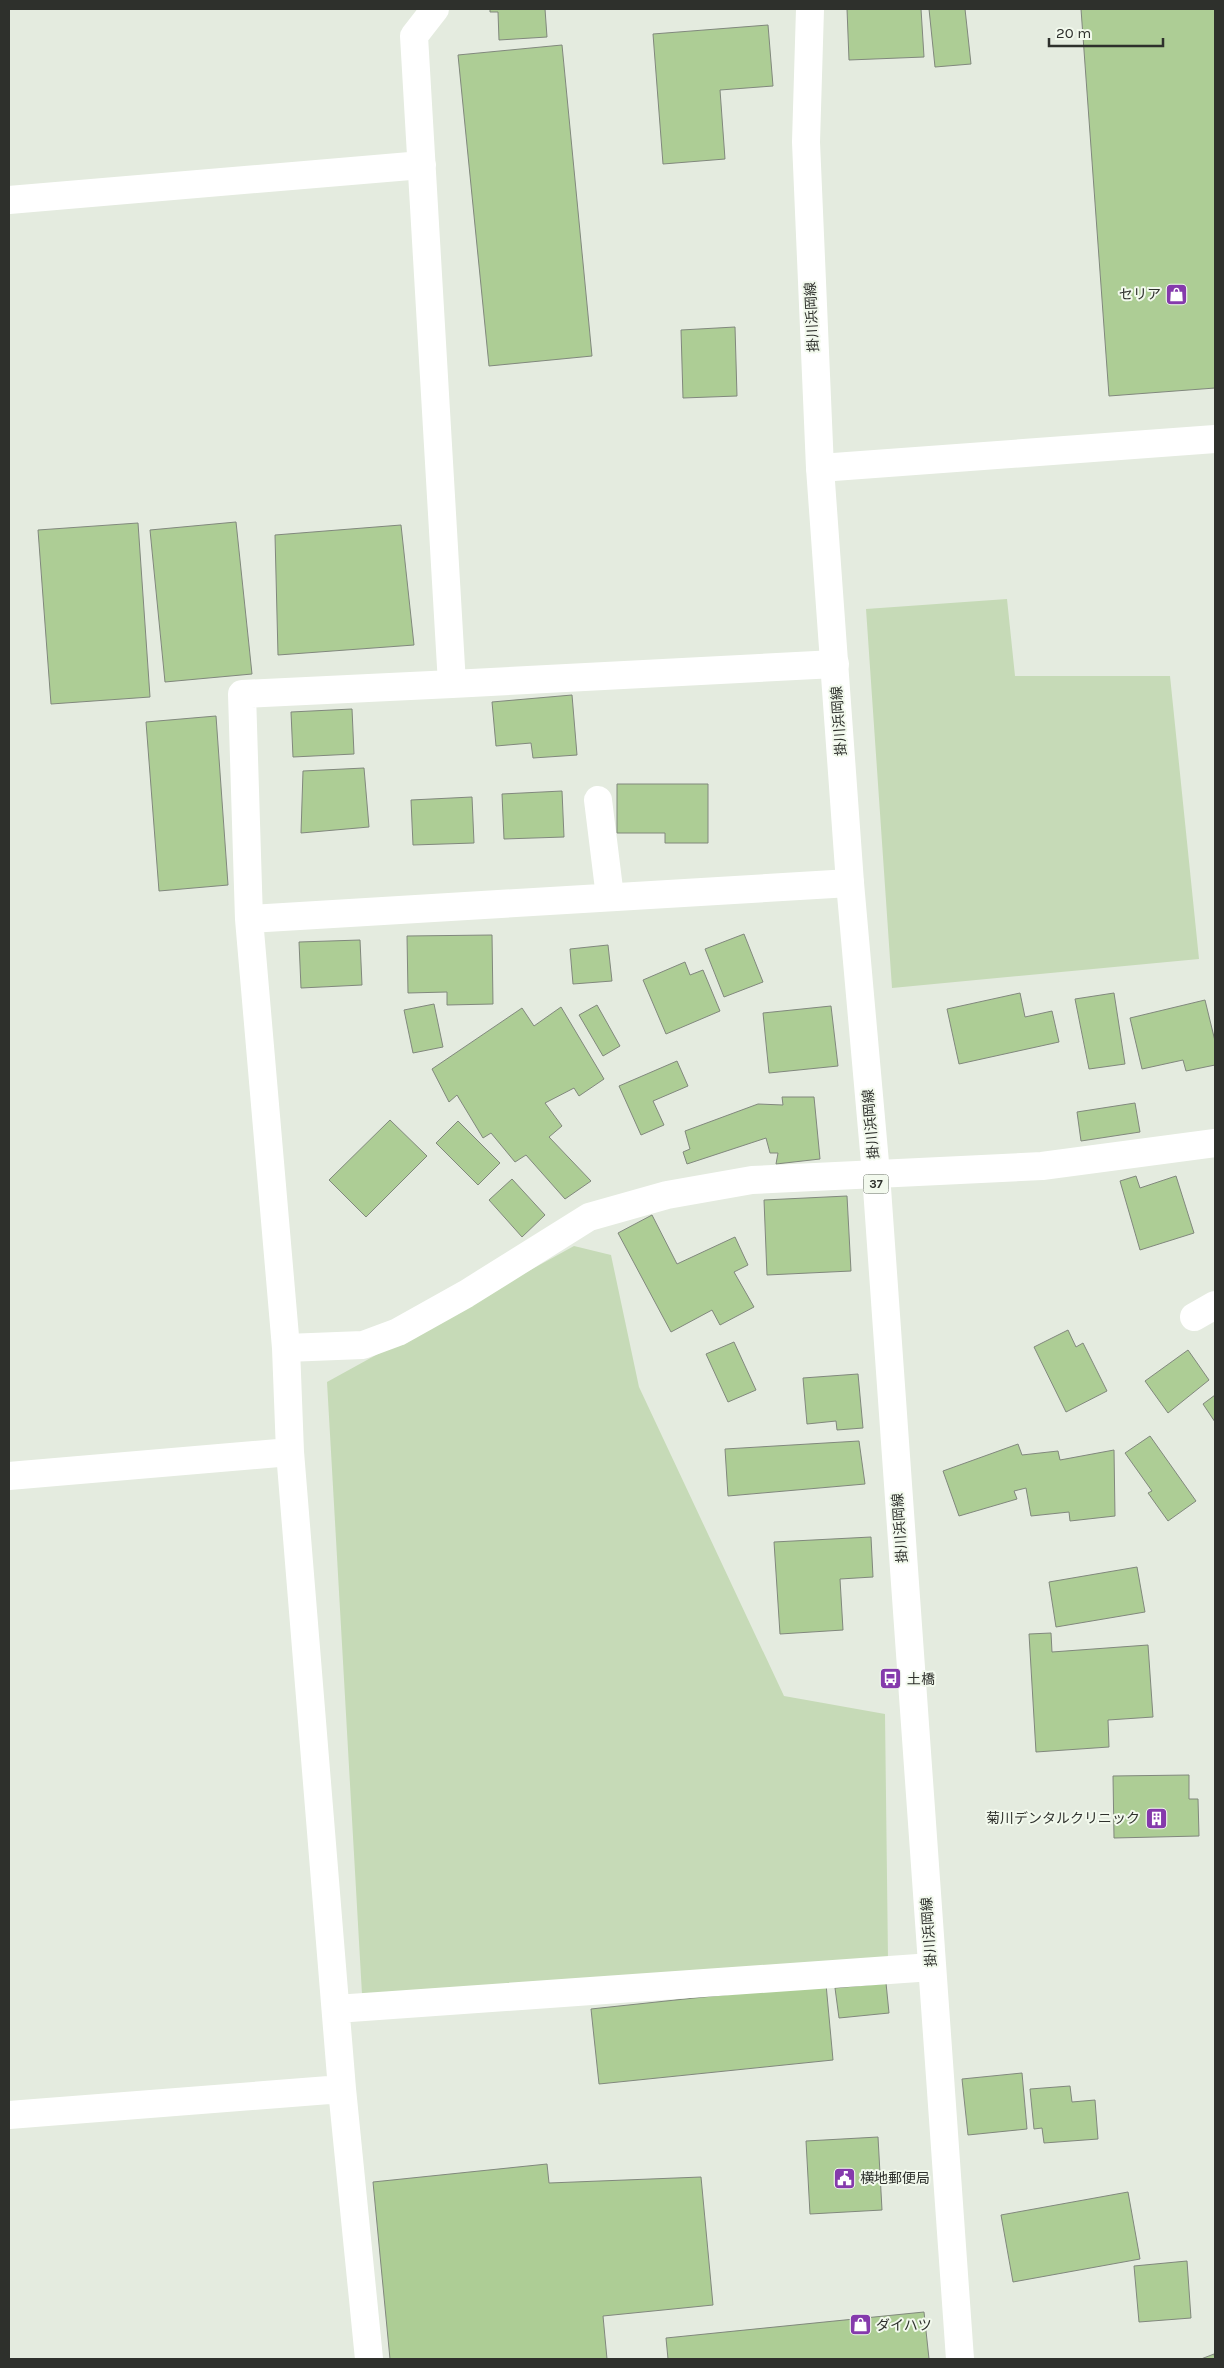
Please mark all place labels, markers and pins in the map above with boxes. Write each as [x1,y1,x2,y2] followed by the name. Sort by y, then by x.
[1165,282,1189,306] shop icon: セリア
[1119,286,1161,303] place label: セリア
[879,1667,903,1691] bus stop icon: 土橋
[907,1671,935,1688] place label: 土橋
[1144,1806,1168,1830] building icon: 菊川デンタルクリニック
[986,1810,1140,1827] place label: 菊川デンタルクリニック
[832,2166,856,2190] public building icon: 横地郵便局
[860,2170,930,2187] place label: 横地郵便局
[848,2313,872,2337] shop icon: ダイハツ
[876,2317,932,2334] place label: ダイハツ

